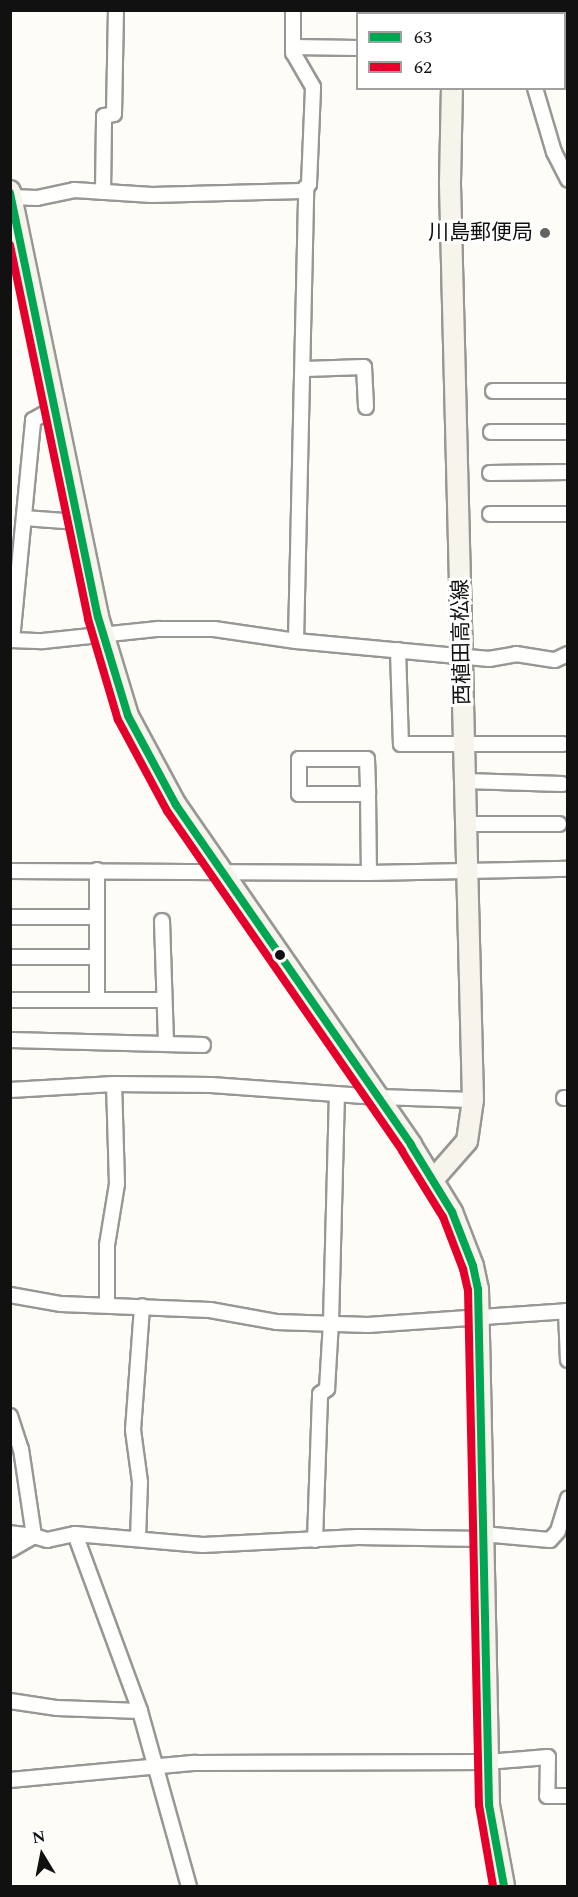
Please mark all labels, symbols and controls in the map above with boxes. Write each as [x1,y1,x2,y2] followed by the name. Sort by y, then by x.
[356,12,566,90] legend
[414,24,432,51] text: 63
[414,54,432,81] text: 62
[428,220,533,246] place label: 川島郵便局
[538,226,552,240] marker: 川島郵便局
[448,579,476,705] street label: 西植田高松線
[274,949,286,961] unlabelled marker
[30,1824,47,1850] text: N
[12,1825,72,1885] north arrow

